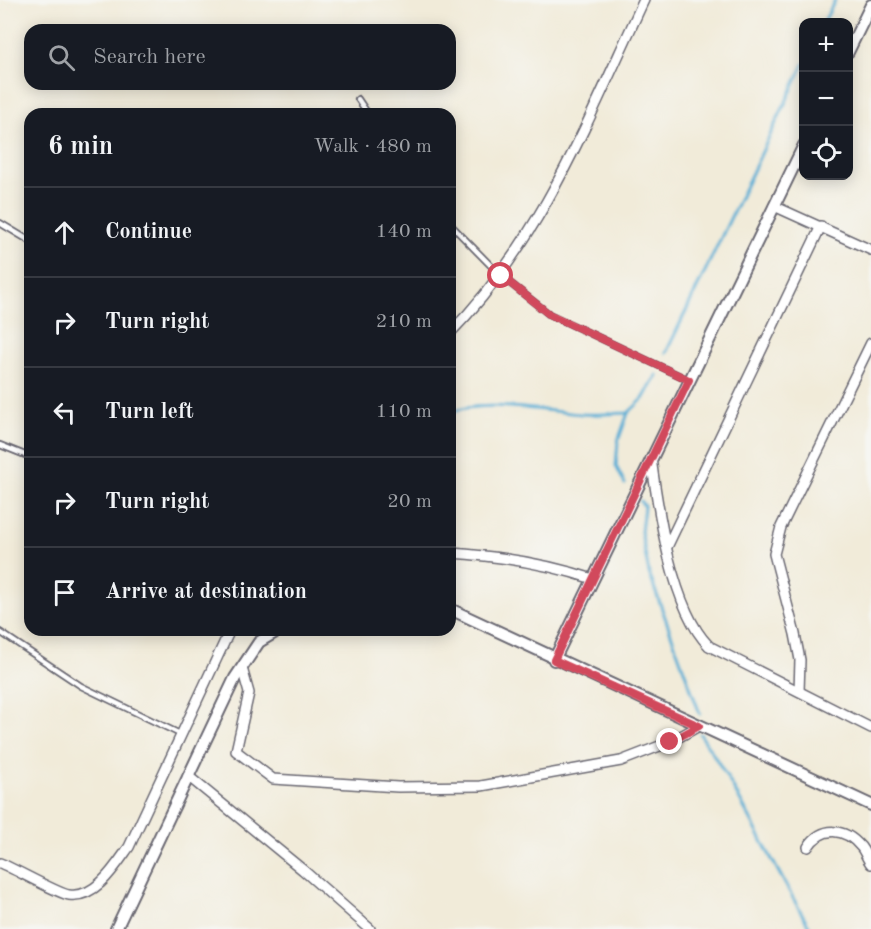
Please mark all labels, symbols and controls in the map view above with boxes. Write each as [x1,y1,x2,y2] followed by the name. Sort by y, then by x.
[799,18,853,180] map controls
[799,18,853,72] button: +
[24,24,456,90] search box
[45,41,78,74] icon: search
[93,46,206,68] text: Search here
[799,72,853,126] button: −
[799,126,853,180] button: locate
[48,134,113,160] text: 6 min
[313,137,432,157] text: Walk · 480 m
[48,216,81,249] icon: ahead
[105,221,192,243] text: Continue
[376,222,432,242] text: 140 m
[487,262,513,288] route start
[48,306,81,339] icon: right
[105,311,209,333] text: Turn right
[376,312,432,332] text: 210 m
[48,396,81,429] icon: left
[105,401,194,423] text: Turn left
[376,402,432,422] text: 110 m
[48,486,81,519] icon: right
[105,491,209,513] text: Turn right
[387,492,432,512] text: 20 m
[48,576,81,609] icon: arrive
[105,581,307,603] text: Arrive at destination
[656,728,682,754] route end

